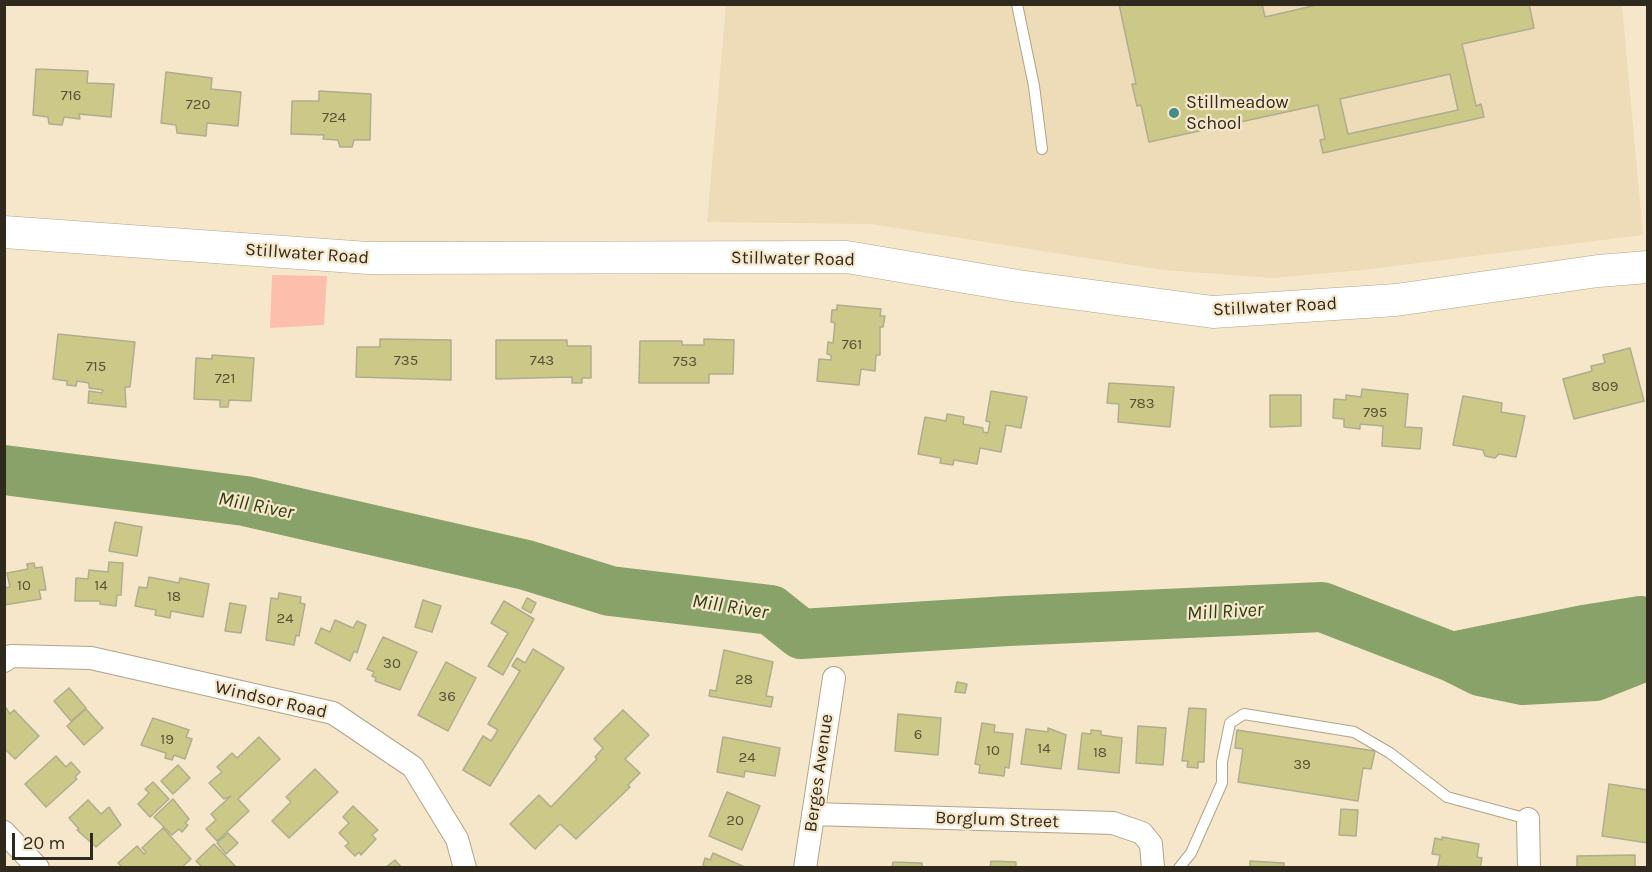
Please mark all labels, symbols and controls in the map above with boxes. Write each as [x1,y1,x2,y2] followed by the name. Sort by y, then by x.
[61,87,81,105] house number: 716
[1186,92,1289,134] place label: Stillmeadow School
[186,96,210,114] house number: 720
[1167,106,1181,120] marker: Stillmeadow School
[322,109,346,127] house number: 724
[244,239,370,269] street label: Stillwater Road
[731,247,855,271] street label: Stillwater Road
[1212,293,1338,321] street label: Stillwater Road
[842,336,862,354] house number: 761
[394,352,418,370] house number: 735
[530,352,554,370] house number: 743
[673,353,697,371] house number: 753
[86,358,106,376] house number: 715
[215,370,235,388] house number: 721
[1592,378,1618,396] house number: 809
[1129,395,1155,413] house number: 783
[1363,404,1387,422] house number: 795
[216,487,296,525] water label: Mill River
[17,577,31,595] house number: 10
[94,577,108,595] house number: 14
[167,588,181,606] house number: 18
[690,589,770,625] water label: Mill River
[1186,598,1264,626] water label: Mill River
[276,610,294,628] house number: 24
[383,655,401,673] house number: 30
[735,671,753,689] house number: 28
[213,677,329,723] street label: Windsor Road
[438,688,456,706] house number: 36
[800,713,838,833] street label: Berges Avenue
[914,726,922,744] house number: 6
[160,731,174,749] house number: 19
[1037,740,1051,758] house number: 14
[986,742,1000,760] house number: 10
[1093,744,1107,762] house number: 18
[738,749,756,767] house number: 24
[1293,756,1311,774] house number: 39
[935,807,1059,833] street label: Borglum Street
[726,812,744,830] house number: 20
[15,821,96,859] scale bar
[23,832,65,854] text: 20 m

